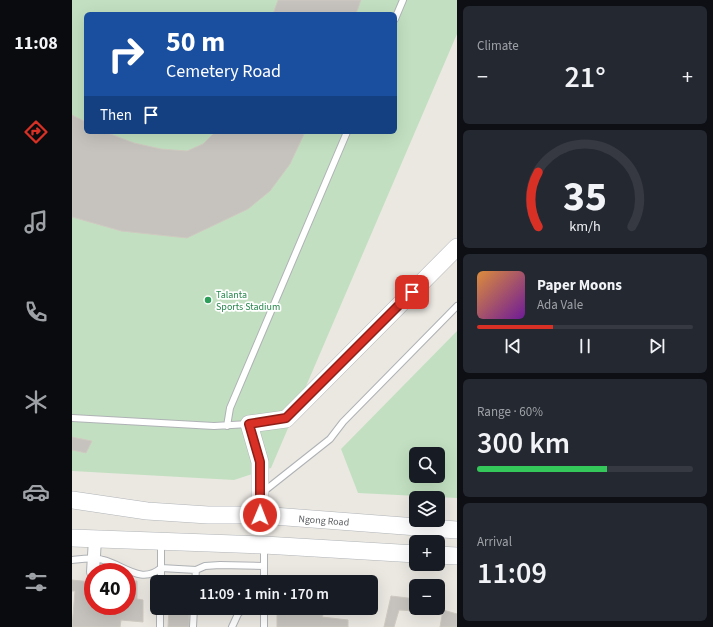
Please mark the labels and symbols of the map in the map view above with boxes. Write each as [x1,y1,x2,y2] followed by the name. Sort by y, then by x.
[395,275,429,309] pin
[216,288,280,314] place label: Talanta Sports Stadium
[203,295,213,305] marker: Talanta Sports Stadium
[239,494,281,536] position arrow
[298,512,350,530] street label: Ngong Road
[84,563,136,615] speed limit sign: 40

